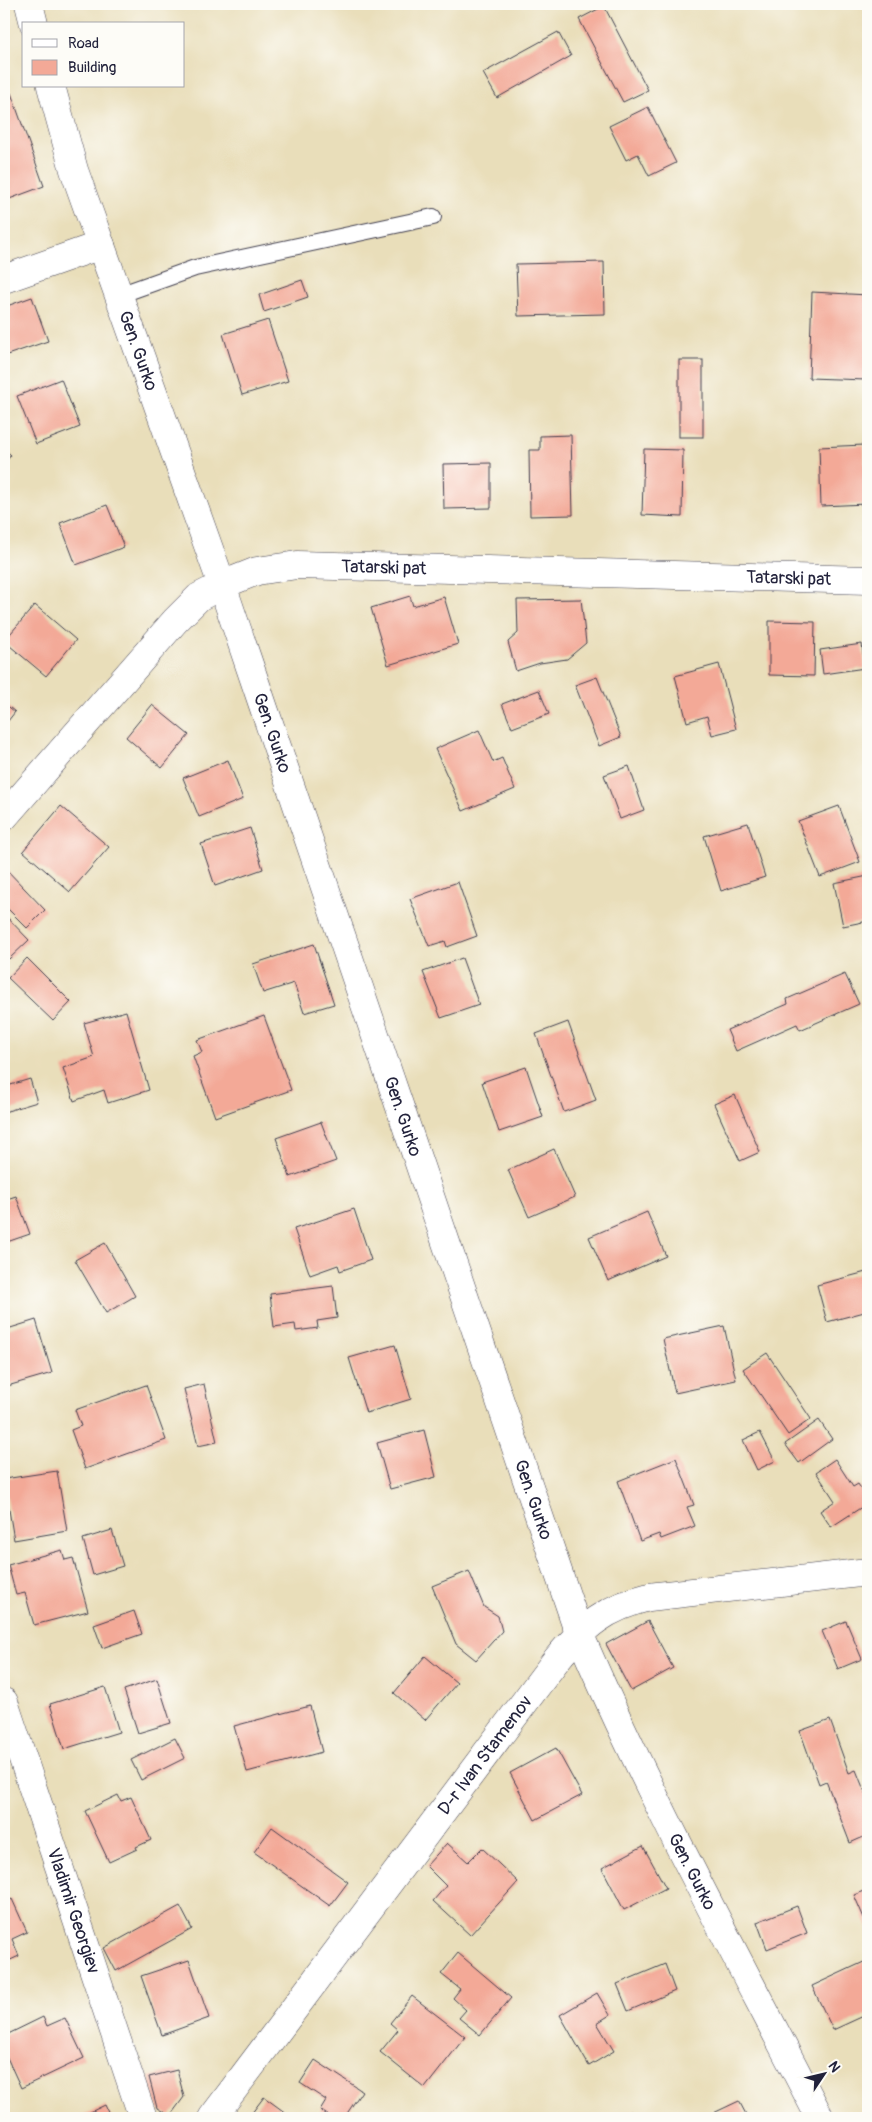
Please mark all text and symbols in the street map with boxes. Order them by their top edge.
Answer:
legend [22,22,185,88]
text: Road [68,34,99,53]
text: Building [68,58,116,77]
street label: Gen. Gurko [114,308,163,394]
street label: Tatarski pat [341,555,427,580]
street label: Tatarski pat [746,565,832,591]
street label: Gen. Gurko [248,690,297,776]
street label: Gen. Gurko [379,1073,427,1160]
street label: Gen. Gurko [509,1457,558,1543]
street label: D-r Ivan Stamenov [432,1691,537,1819]
street label: Gen. Gurko [663,1829,722,1914]
street label: Vladimir Georgiev [42,1845,105,1976]
north arrow [800,2050,850,2100]
text: N [825,2058,844,2076]

